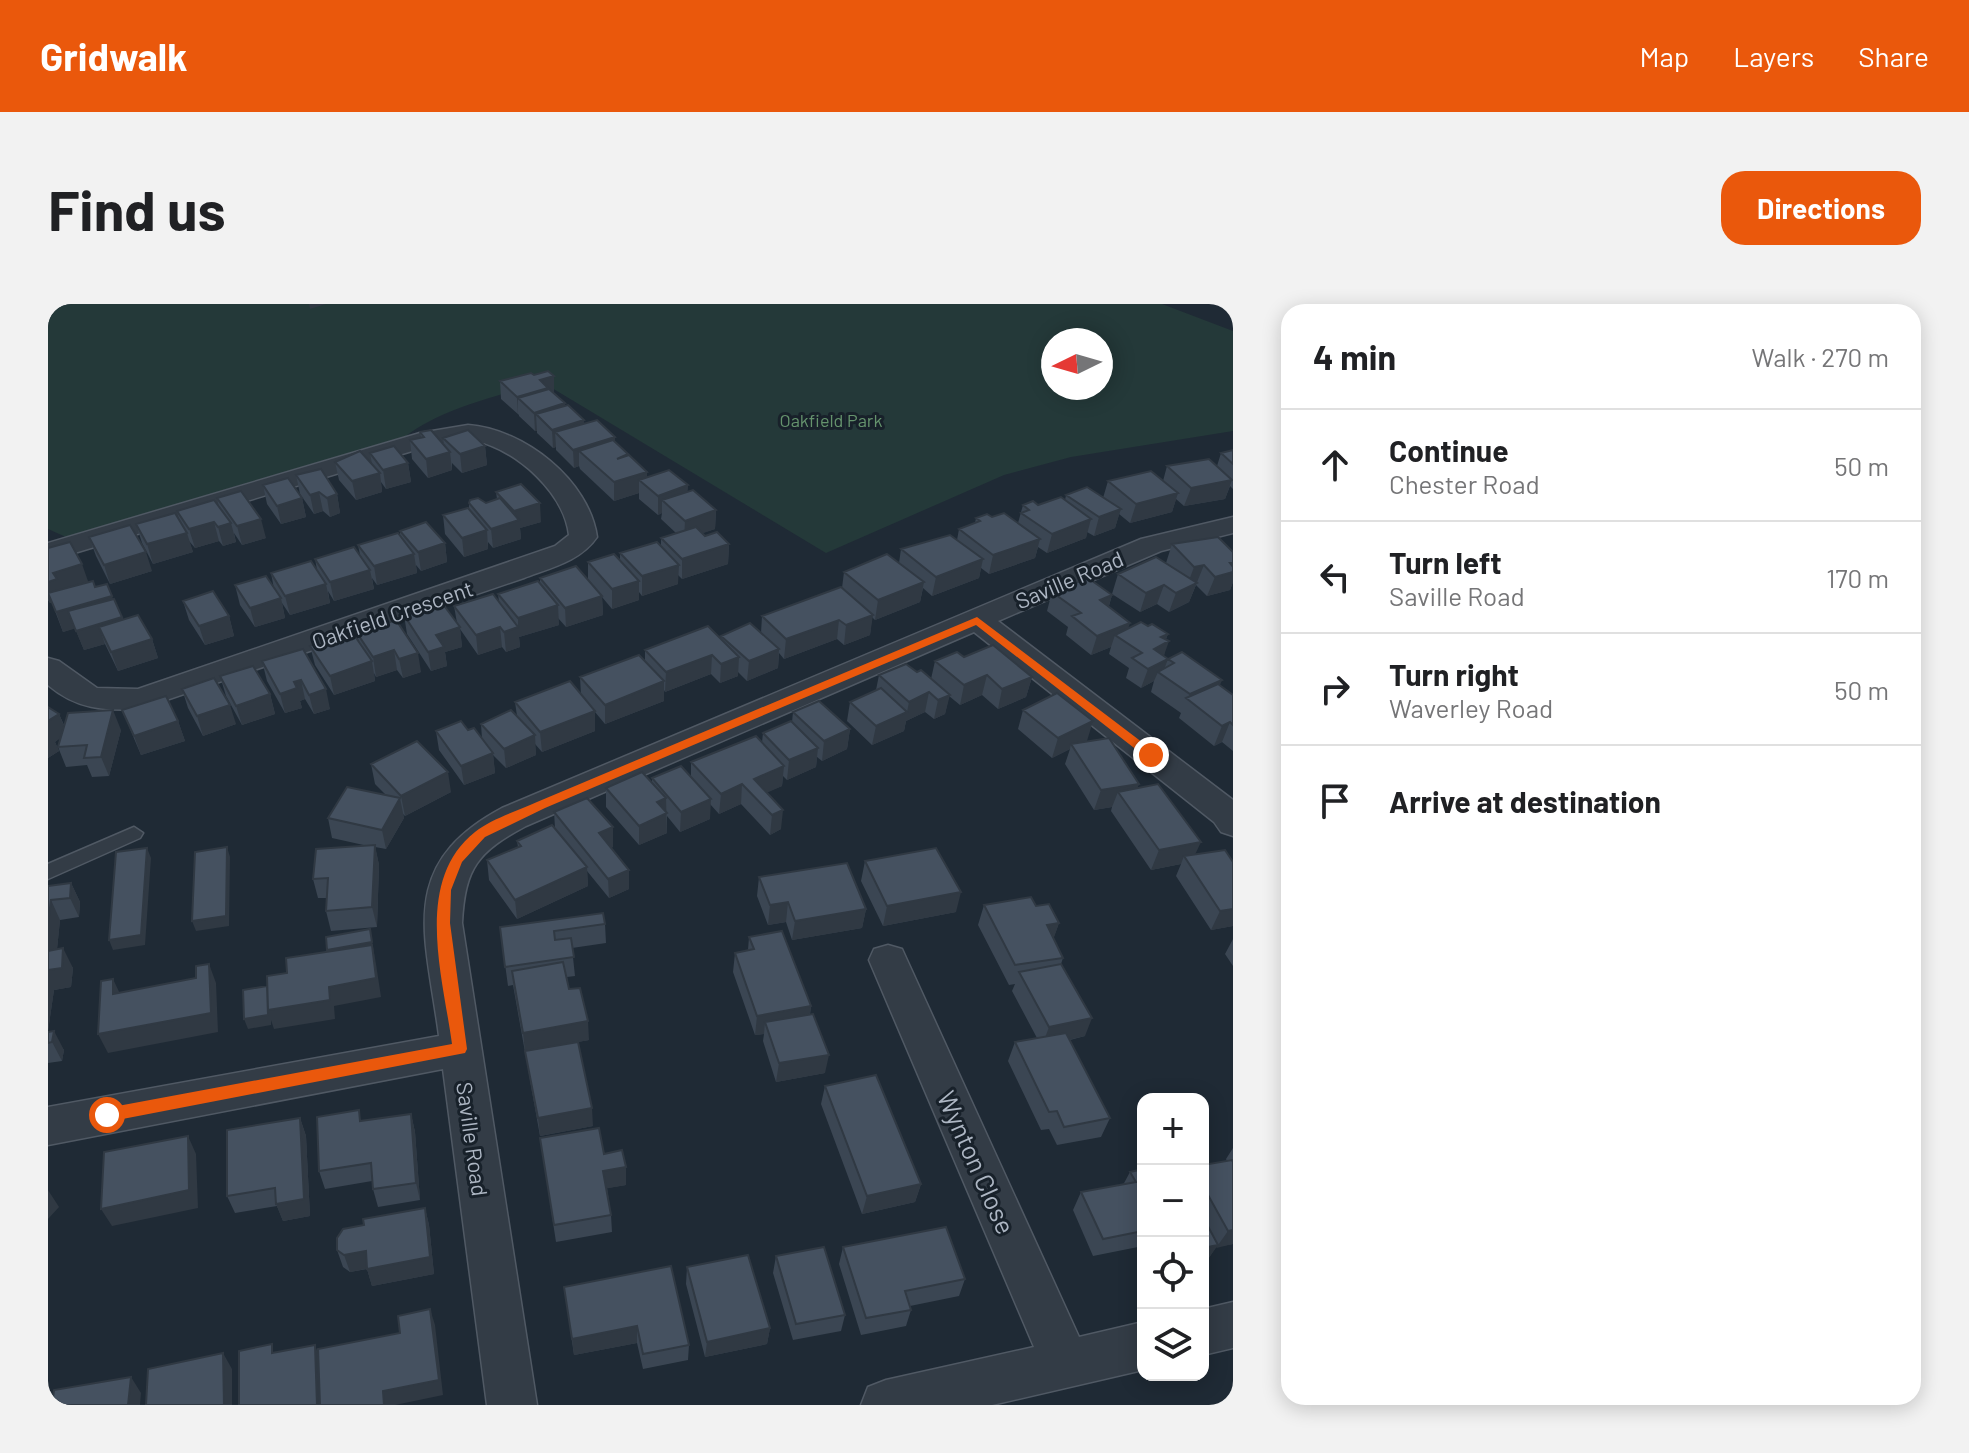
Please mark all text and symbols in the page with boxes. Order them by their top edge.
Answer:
text: Gridwalk [40,33,187,79]
text: Map [1639,39,1689,73]
text: Layers [1733,39,1814,73]
text: Share [1858,39,1929,73]
button: Directions [1721,171,1921,245]
text: Find us [48,175,226,242]
north arrow [1041,328,1113,400]
text: 4 min [1313,336,1396,377]
text: Walk · 270 m [1752,341,1889,372]
park label: Oakfield Park [780,409,882,431]
text: Continue [1389,432,1509,468]
icon: ahead [1313,443,1357,487]
text: 50 m [1834,450,1889,481]
text: Chester Road [1389,468,1540,499]
text: Turn left [1389,544,1502,580]
street label: Saville Road [1011,545,1127,613]
icon: left [1313,555,1357,599]
text: 170 m [1826,562,1889,593]
street label: Oakfield Crescent [308,574,476,654]
text: Saville Road [1389,580,1525,611]
text: Turn right [1389,656,1519,692]
icon: right [1313,667,1357,711]
text: 50 m [1834,674,1889,705]
text: Waverley Road [1389,692,1553,723]
route end [1133,737,1169,773]
icon: arrive [1313,779,1357,823]
text: Arrive at destination [1389,783,1661,819]
street label: Saville Road [452,1080,494,1198]
street label: Wynton Close [932,1086,1022,1238]
map controls [1137,1093,1209,1381]
button: + [1137,1093,1209,1165]
route start [89,1097,125,1133]
button: − [1137,1165,1209,1237]
button: locate [1137,1237,1209,1309]
button: layers [1137,1309,1209,1381]

